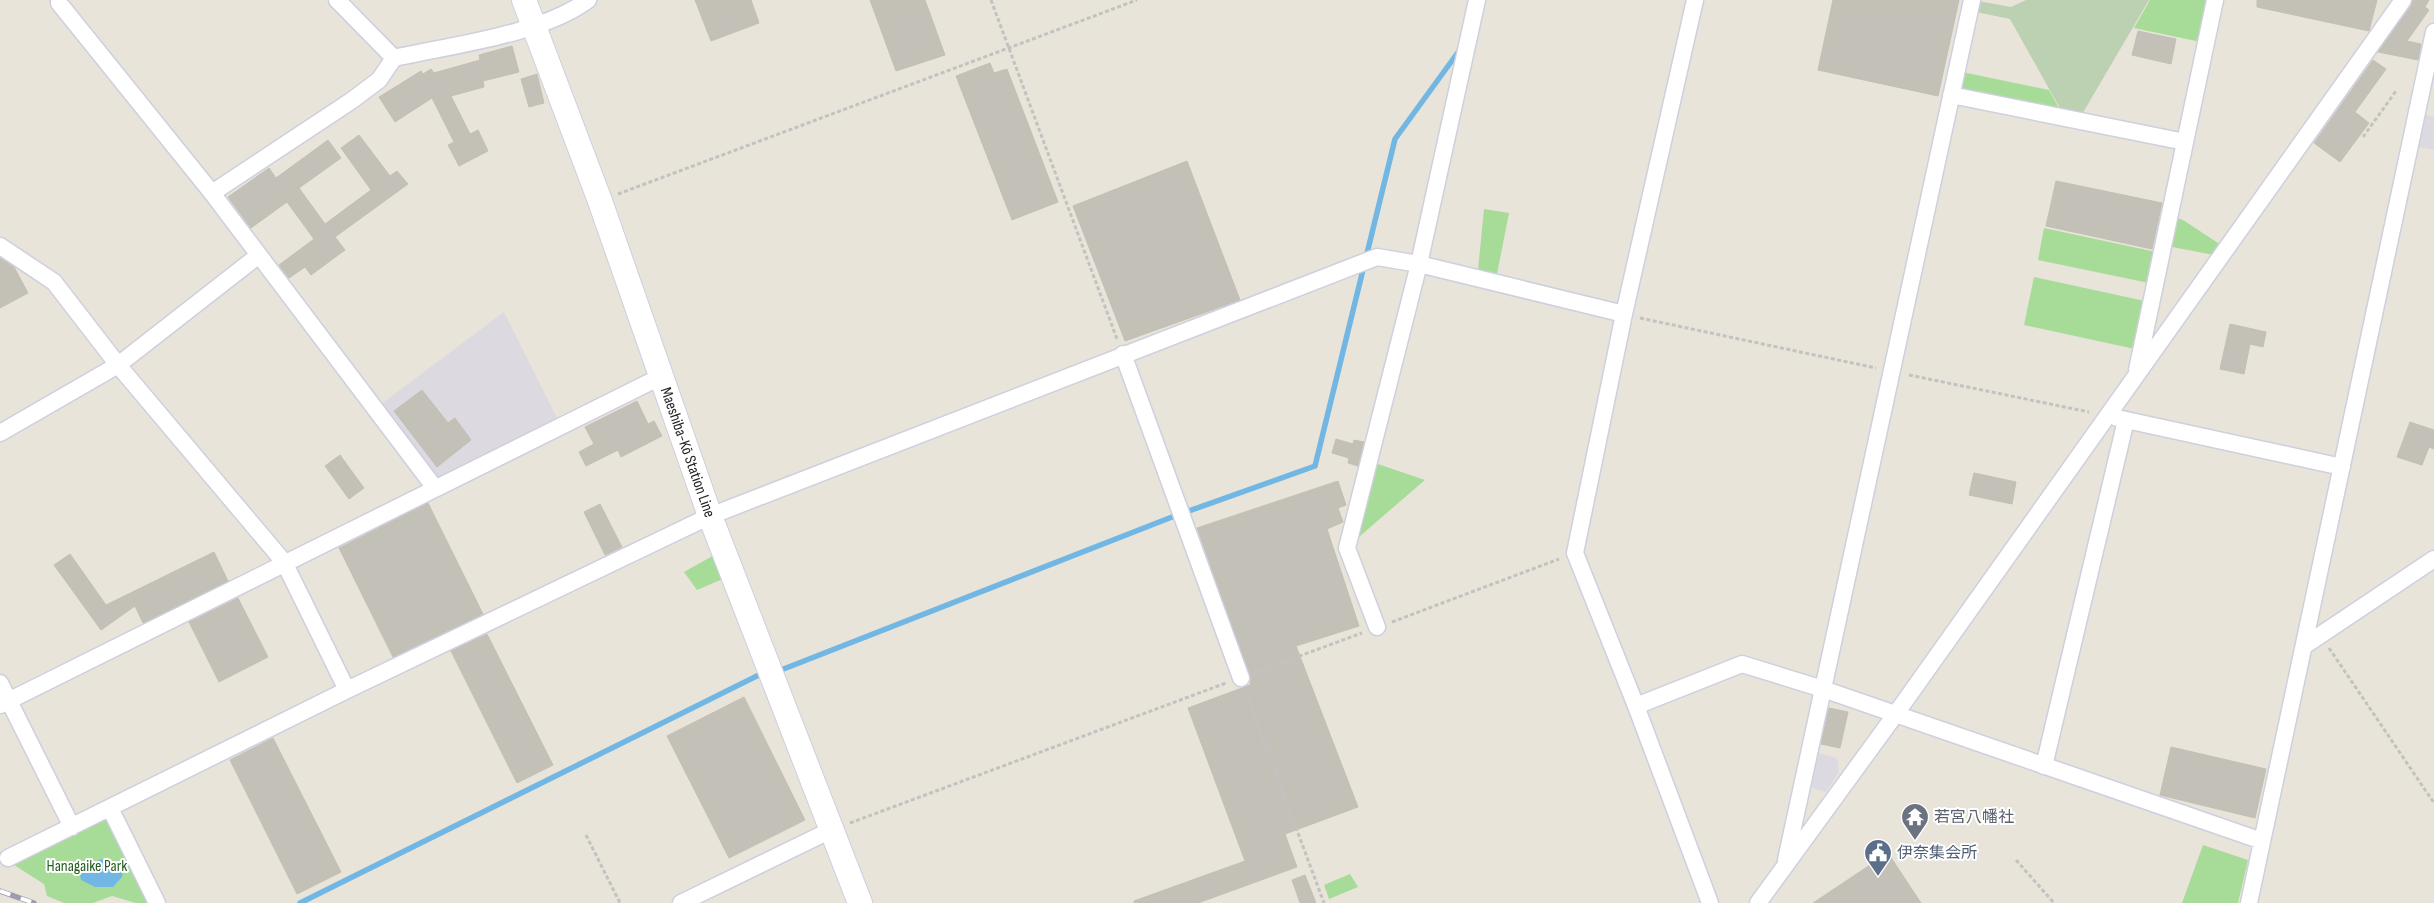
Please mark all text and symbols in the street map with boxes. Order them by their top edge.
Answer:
street label: Maeshiba-Kō Station Line [656,385,719,520]
temple icon: 若宮八幡社 [1900,802,1930,841]
place label: 若宮八幡社 [1934,808,2014,827]
public building icon: 伊奈集会所 [1863,838,1893,877]
place label: 伊奈集会所 [1897,844,1977,863]
park label: Hanagaike Park [47,857,127,876]

